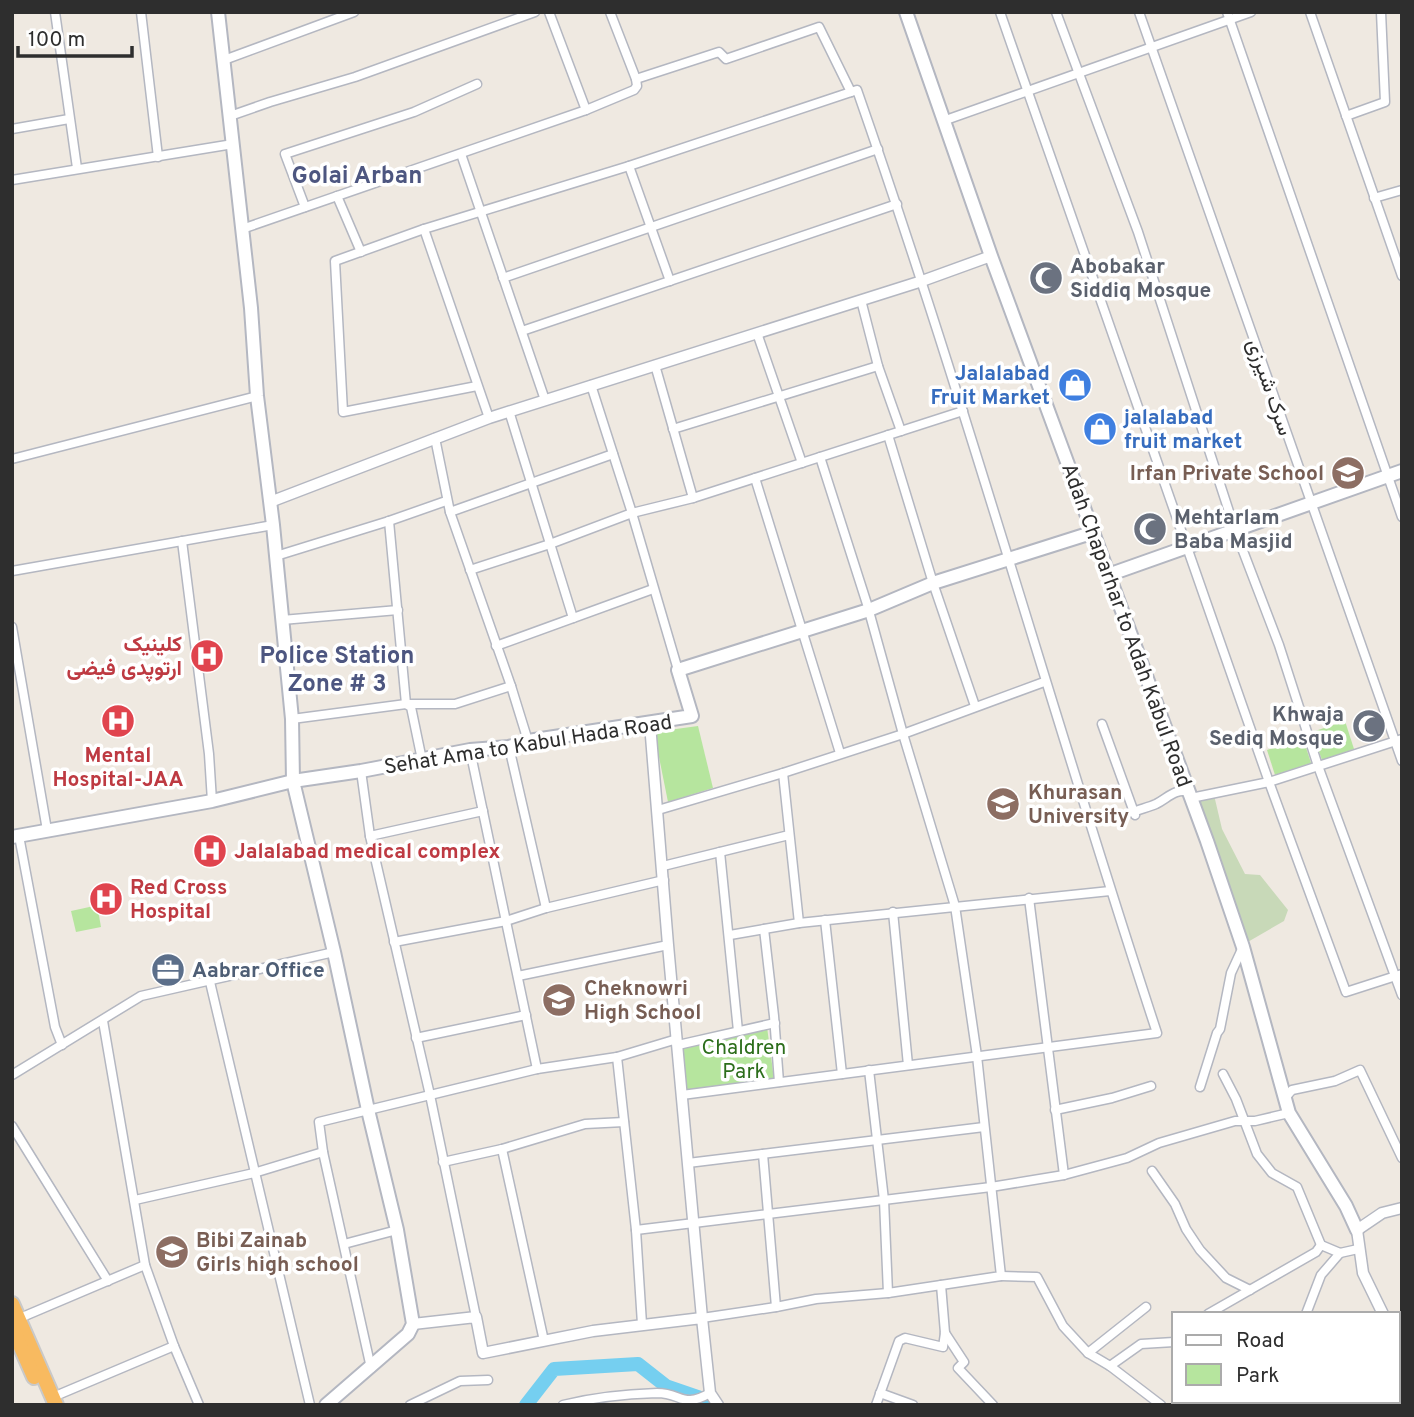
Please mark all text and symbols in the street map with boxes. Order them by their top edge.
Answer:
scale bar [18,14,131,58]
text: 100 m [28,27,85,54]
district label: Golai Arban [292,162,422,192]
place label: Abobakar Siddiq Mosque [1070,254,1211,305]
mosque icon: Abobakar Siddiq Mosque [1027,259,1065,297]
street label: سرک شیرزی [1239,335,1298,440]
place label: Jalalabad Fruit Market [930,361,1050,412]
shop icon: Jalalabad Fruit Market [1056,366,1094,404]
place label: jalalabad fruit market [1122,405,1242,456]
shop icon: jalalabad fruit market [1081,410,1119,448]
school or university icon: Irfan Private School [1329,454,1367,492]
street label: Adah Chaparhar to Adah Kabul Road [1054,460,1197,791]
place label: Irfan Private School [1130,461,1324,488]
place label: Mehtarlam Baba Masjid [1174,505,1293,556]
mosque icon: Mehtarlam Baba Masjid [1131,510,1169,548]
place label: کلینیک ارتوپدی فیضی [66,632,182,683]
hospital icon: کلینیک ارتوپدی فیضی [188,637,226,675]
district label: Police Station Zone # 3 [260,642,414,700]
hospital icon: Mental Hospital-JAA [99,702,137,740]
place label: Khwaja Sediq Mosque [1209,702,1344,753]
mosque icon: Khwaja Sediq Mosque [1350,707,1388,745]
street label: Sehat Ama to Kabul Hada Road [382,709,674,782]
place label: Mental Hospital-JAA [52,743,184,794]
place label: Khurasan University [1028,780,1129,831]
school or university icon: Khurasan University [984,785,1022,823]
hospital icon: Jalalabad medical complex [191,832,229,870]
place label: Jalalabad medical complex [234,839,500,866]
place label: Red Cross Hospital [130,875,227,926]
hospital icon: Red Cross Hospital [87,880,125,918]
office icon: Aabrar Office [149,951,187,989]
place label: Aabrar Office [192,958,325,985]
place label: Cheknowri High School [584,976,701,1027]
school or university icon: Cheknowri High School [540,981,578,1019]
park label: Chaldren Park [702,1035,786,1086]
place label: Bibi Zainab Girls high school [196,1228,359,1279]
school or university icon: Bibi Zainab Girls high school [153,1233,191,1271]
legend [1172,1312,1400,1403]
text: Road [1236,1328,1285,1355]
text: Park [1236,1363,1279,1390]

